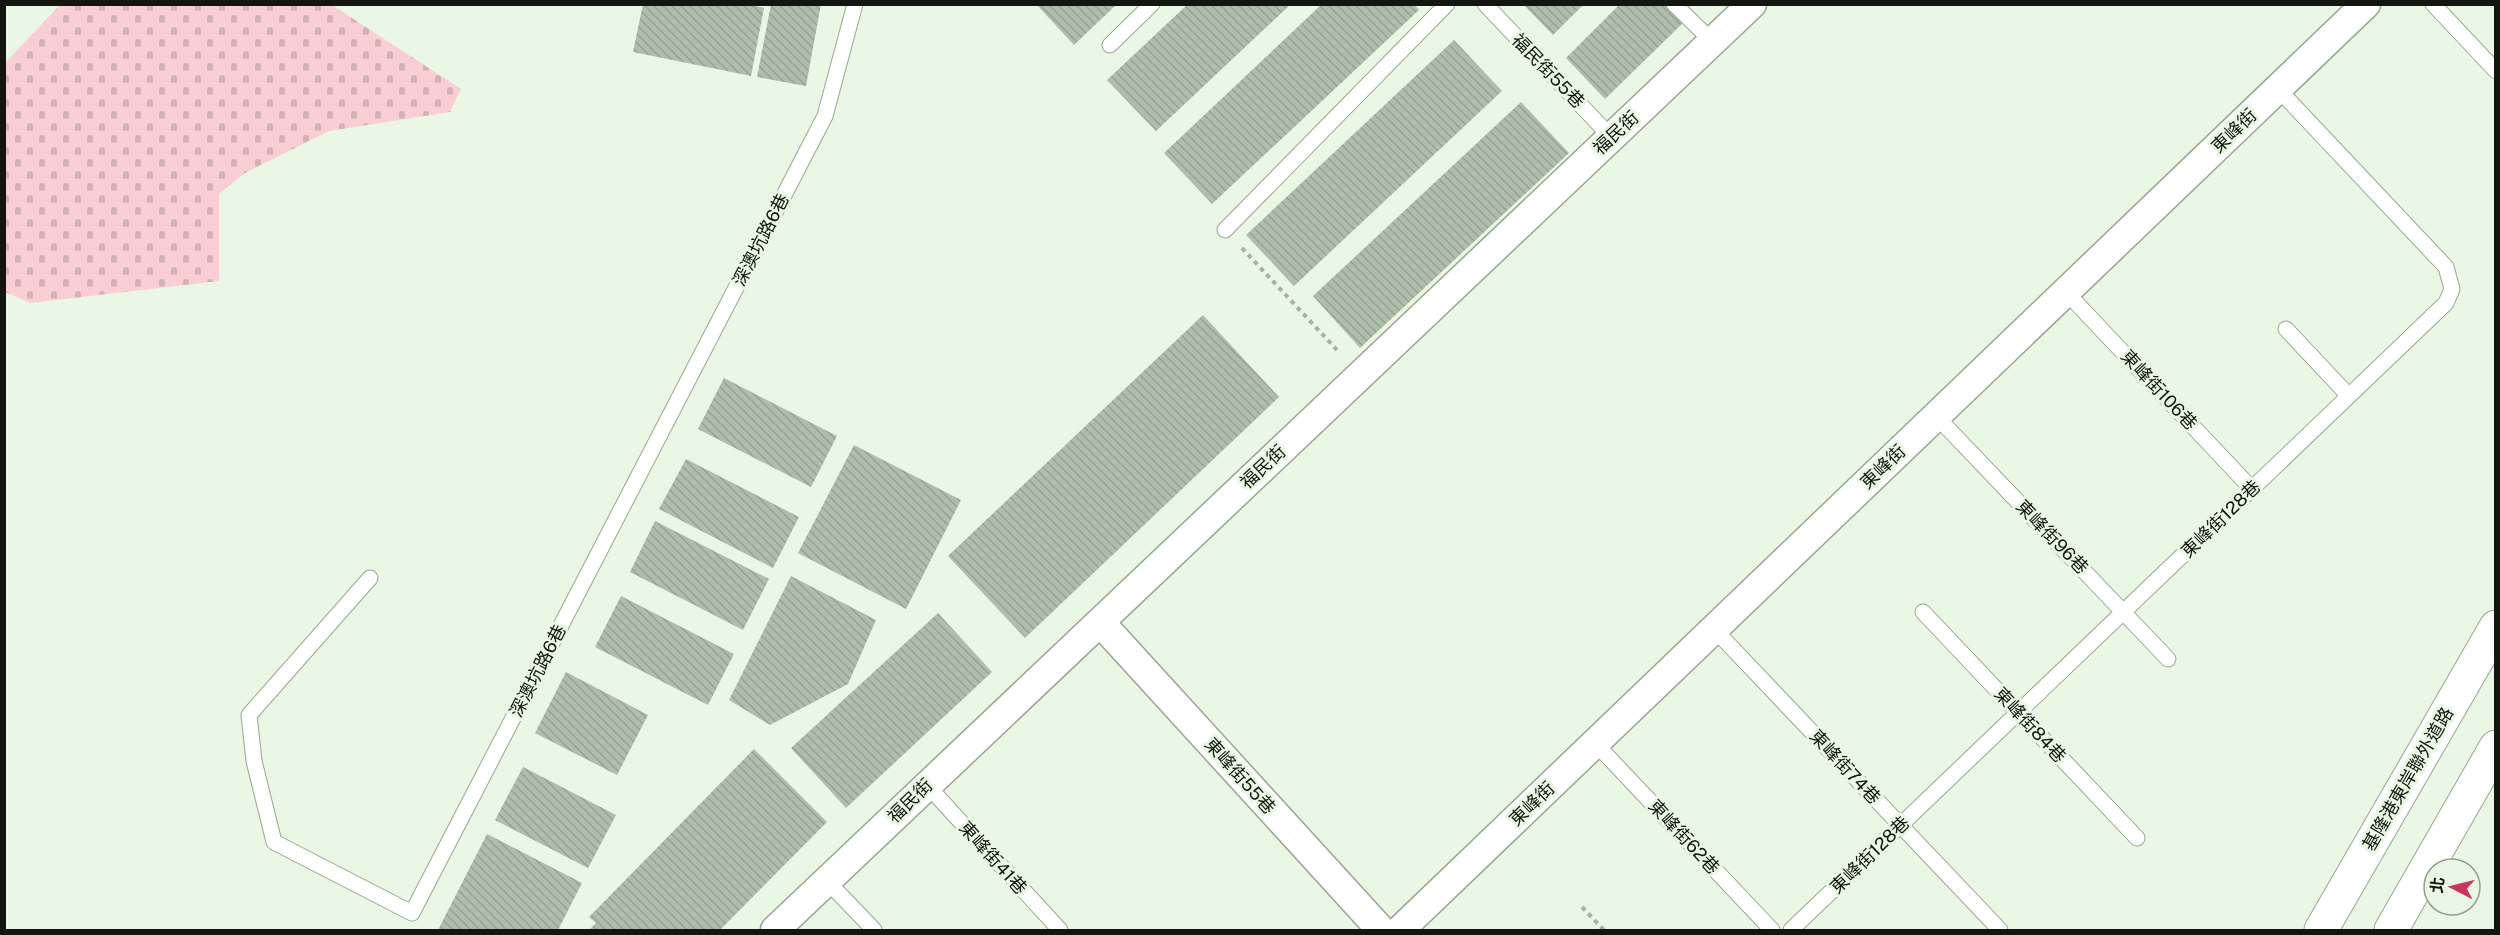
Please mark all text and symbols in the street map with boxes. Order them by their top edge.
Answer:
street label: 福民街55巷 [1508,29,1589,112]
street label: 東峰街 [2207,104,2260,157]
street label: 福民街 [1589,107,1643,159]
street label: 深澳坑路6巷 [728,190,793,290]
street label: 東峰街106巷 [2117,345,2202,434]
street label: 東峰街 [1856,440,1909,493]
street label: 福民街 [1236,441,1290,493]
street label: 東峰街128巷 [2177,476,2265,562]
street label: 東峰街96巷 [2012,495,2093,578]
street label: 深澳坑路6巷 [505,621,570,721]
street label: 東峰街84巷 [1990,683,2070,767]
street label: 基隆港東岸聯外道路 [2358,703,2457,854]
street label: 東峰街74巷 [1806,725,1885,808]
street label: 東峰街55巷 [1201,733,1280,818]
street label: 福民街 [883,774,936,827]
street label: 東峰街 [1505,777,1558,830]
street label: 東峰街62巷 [1645,795,1724,878]
street label: 東峰街128巷 [1826,812,1914,898]
street label: 東峰街41巷 [955,817,1031,898]
north arrow [2422,857,2482,917]
text: 北 [2427,876,2448,894]

